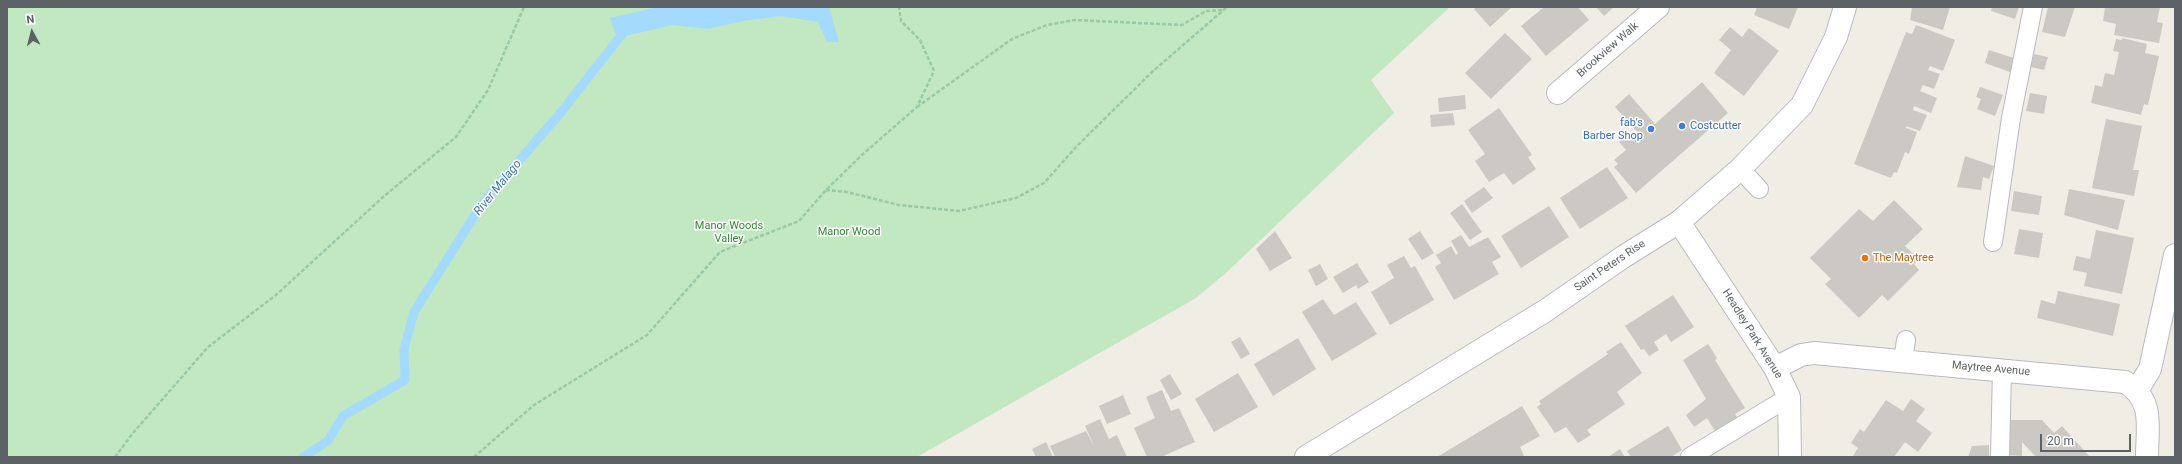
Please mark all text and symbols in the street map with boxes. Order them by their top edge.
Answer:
north arrow [12,12,52,52]
text: N [26,13,35,27]
street label: Brookview Walk [1575,20,1641,80]
place label: fab's Barber Shop [1583,116,1643,142]
place label: Costcutter [1690,119,1741,133]
marker: Costcutter [1677,121,1687,131]
marker: fab's Barber Shop [1646,124,1656,134]
water label: River Malago [471,157,525,219]
park label: Manor Woods Valley [695,219,763,245]
park label: Manor Wood [818,225,880,239]
street label: Saint Peters Rise [1572,237,1648,295]
place label: The Maytree [1873,251,1934,265]
marker: The Maytree [1860,253,1870,263]
street label: Headley Park Avenue [1719,287,1785,381]
street label: Maytree Avenue [1951,359,2031,379]
scale bar [2042,426,2133,452]
text: 20 m [2047,434,2074,448]

